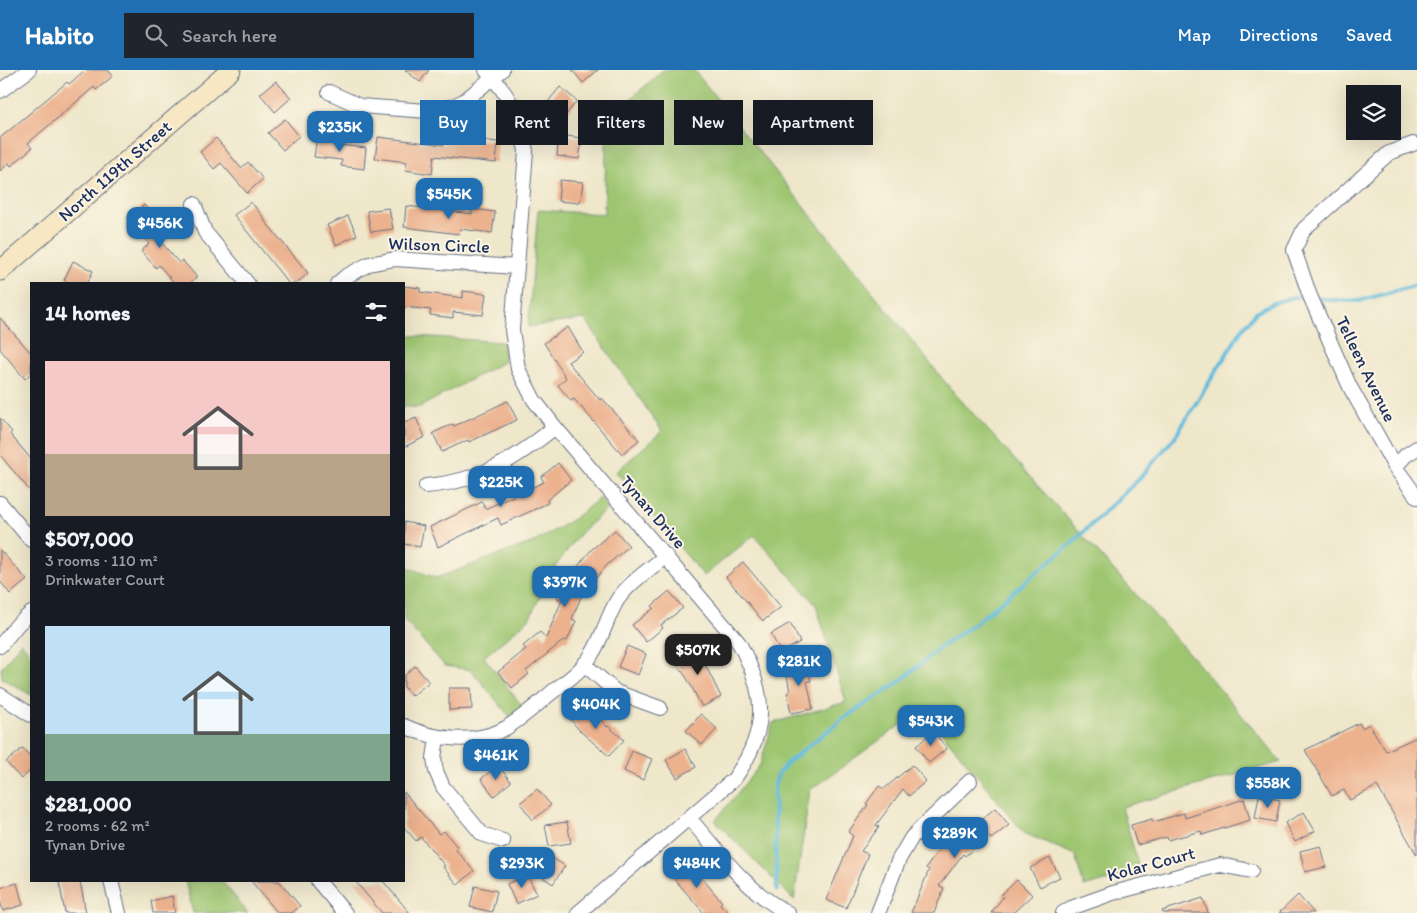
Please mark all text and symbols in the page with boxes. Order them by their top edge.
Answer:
search box [124,13,474,58]
text: Habito [25,21,94,50]
icon: search [142,21,170,49]
text: Search here [182,24,277,47]
text: Map [1178,24,1211,46]
text: Directions [1239,24,1318,46]
text: Saved [1346,24,1392,46]
map controls [1346,85,1401,140]
button: layers [1346,85,1401,140]
chip: Buy [420,100,486,145]
chip: Rent [496,100,568,145]
chip: Filters [578,100,664,145]
chip: New [674,100,743,145]
chip: Apartment [753,100,873,145]
pin: $235K [305,111,375,153]
street label: North 119th Street [54,116,176,226]
text: $235K [318,117,362,136]
pin: $545K [414,178,484,220]
text: $545K [427,184,471,203]
pin: $456K [125,206,195,249]
text: $456K [138,213,182,232]
street label: Wilson Circle [388,232,490,258]
icon: filters [362,298,390,326]
text: 14 homes [45,300,130,325]
street label: Telleen Avenue [1331,313,1401,425]
icon: home [173,393,263,483]
pin: $225K [466,466,536,508]
street label: Tynan Drive [615,471,691,553]
text: $225K [479,472,523,491]
text: $507,000 [45,526,134,551]
text: 3 rooms · 110 m² [45,551,158,570]
pin: $397K [530,566,600,608]
text: Drinkwater Court [45,570,165,589]
text: $397K [543,572,587,591]
pin: $507K [663,634,733,676]
text: $507K [676,640,720,659]
pin: $281K [764,644,834,687]
text: $281K [778,651,820,670]
icon: home [173,658,263,748]
pin: $404K [561,688,631,730]
text: $404K [572,694,620,713]
pin: $543K [896,704,966,747]
text: $543K [908,711,954,730]
pin: $461K [461,738,531,781]
text: $461K [474,745,518,764]
pin: $558K [1233,766,1303,809]
text: $558K [1246,773,1290,792]
text: $281,000 [45,791,132,816]
text: 2 rooms · 62 m² [45,816,150,835]
pin: $289K [920,816,990,859]
text: $289K [933,823,977,842]
text: Tynan Drive [45,835,125,854]
street label: Kolar Court [1105,842,1198,886]
pin: $293K [487,846,557,889]
pin: $484K [662,846,732,889]
text: $293K [500,853,544,872]
text: $484K [674,853,720,872]

